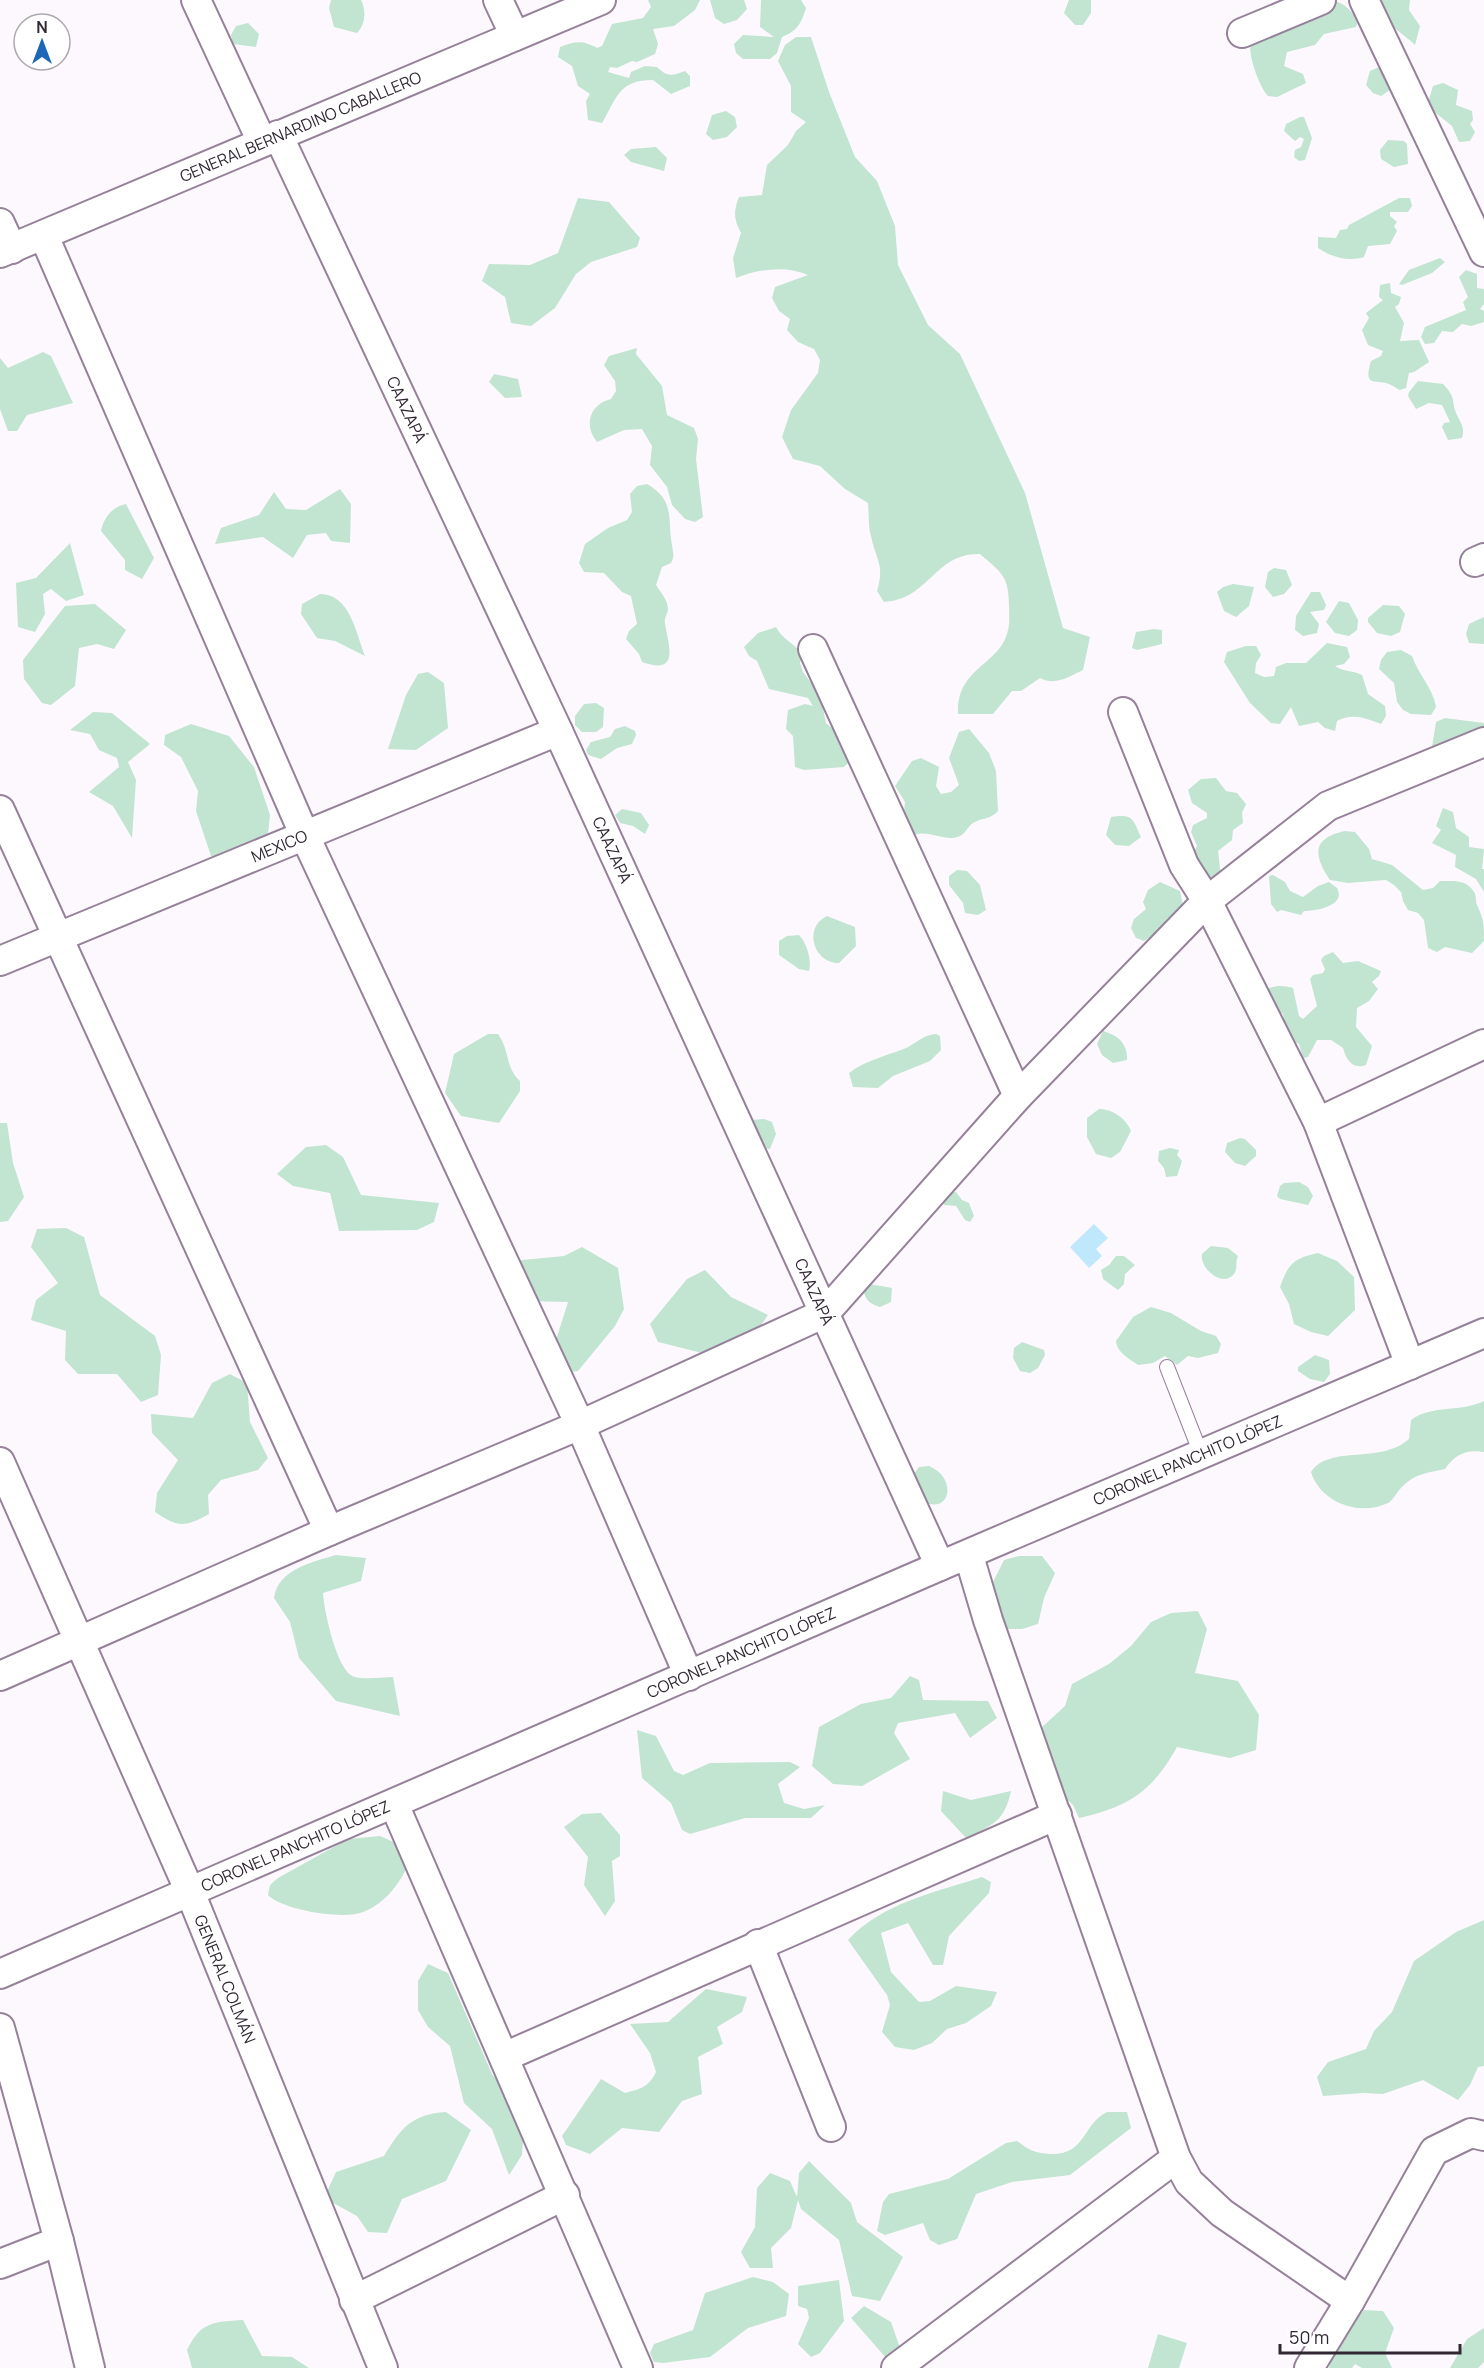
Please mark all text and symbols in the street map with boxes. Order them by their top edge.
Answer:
north arrow [12,12,72,72]
text: N [36,16,48,38]
street label: GENERAL BERNARDINO CABALLERO [176,66,425,187]
street label: CAAZAPÁ [382,372,432,446]
street label: CAAZAPÁ [588,813,637,887]
street label: MEXICO [248,824,311,867]
street label: CAAZAPÁ [790,1255,839,1328]
street label: CORONEL PANCHITO LÓPEZ [1089,1410,1286,1510]
street label: CORONEL PANCHITO LÓPEZ [643,1602,839,1703]
street label: CORONEL PANCHITO LÓPEZ [197,1795,393,1896]
street label: GENERAL COLMÁN [189,1911,261,2047]
scale bar [1280,2317,1460,2355]
text: 50 m [1289,2325,1329,2349]

